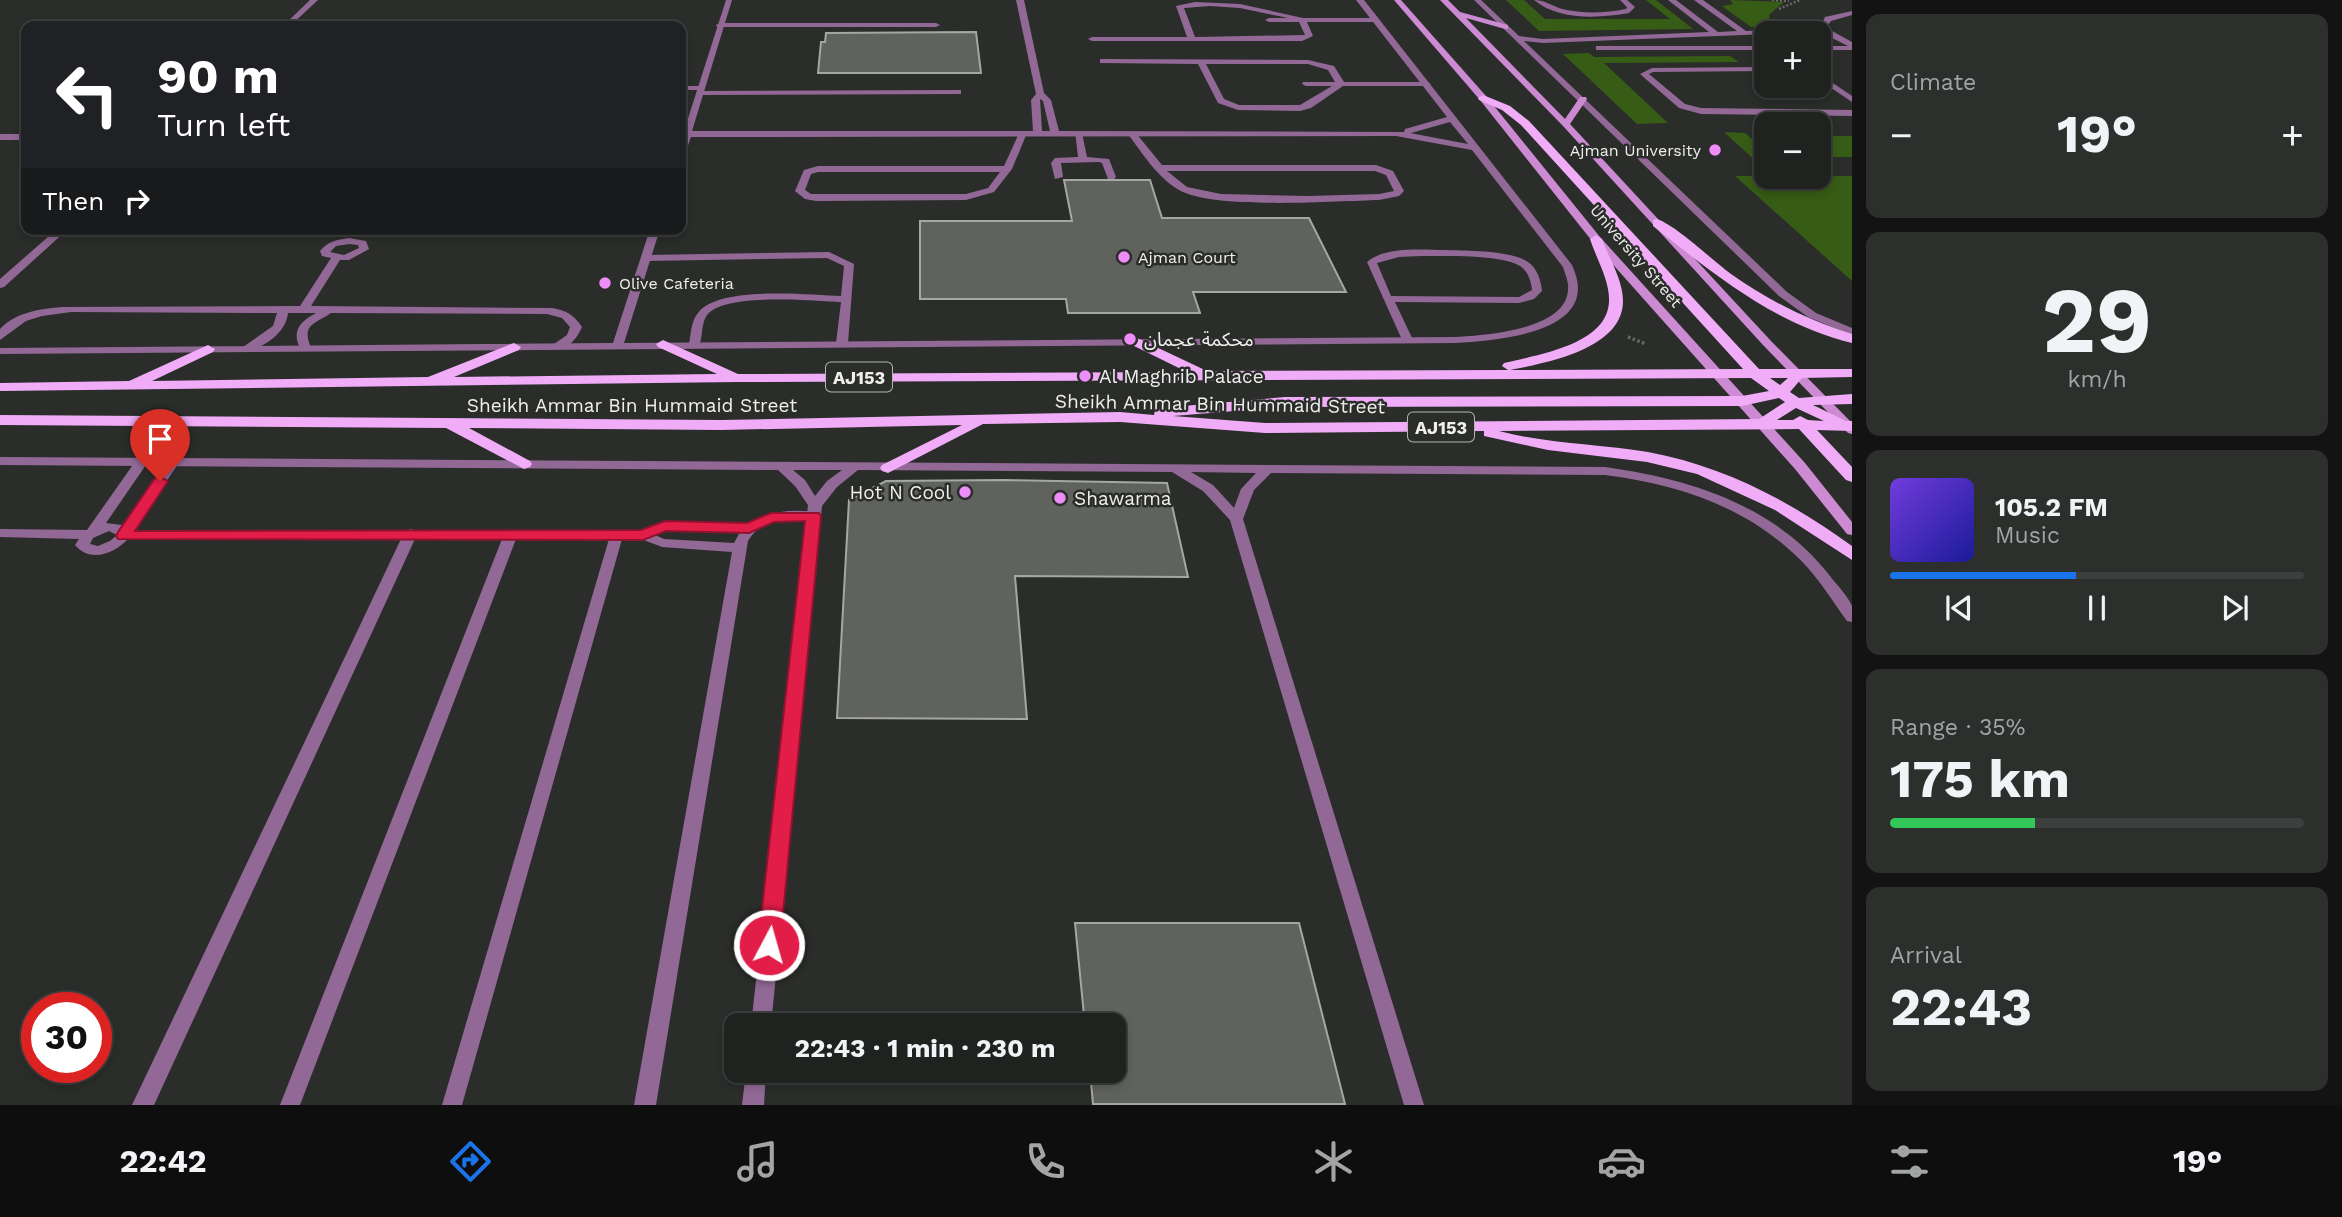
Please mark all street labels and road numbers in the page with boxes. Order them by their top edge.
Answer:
street label: University Street [1586,201,1686,312]
road number: AJ153 [826,362,892,391]
street label: Sheikh Ammar Bin Hummaid Street [1055,390,1385,418]
street label: Sheikh Ammar Bin Hummaid Street [467,394,797,417]
road number: AJ153 [1408,412,1474,442]

